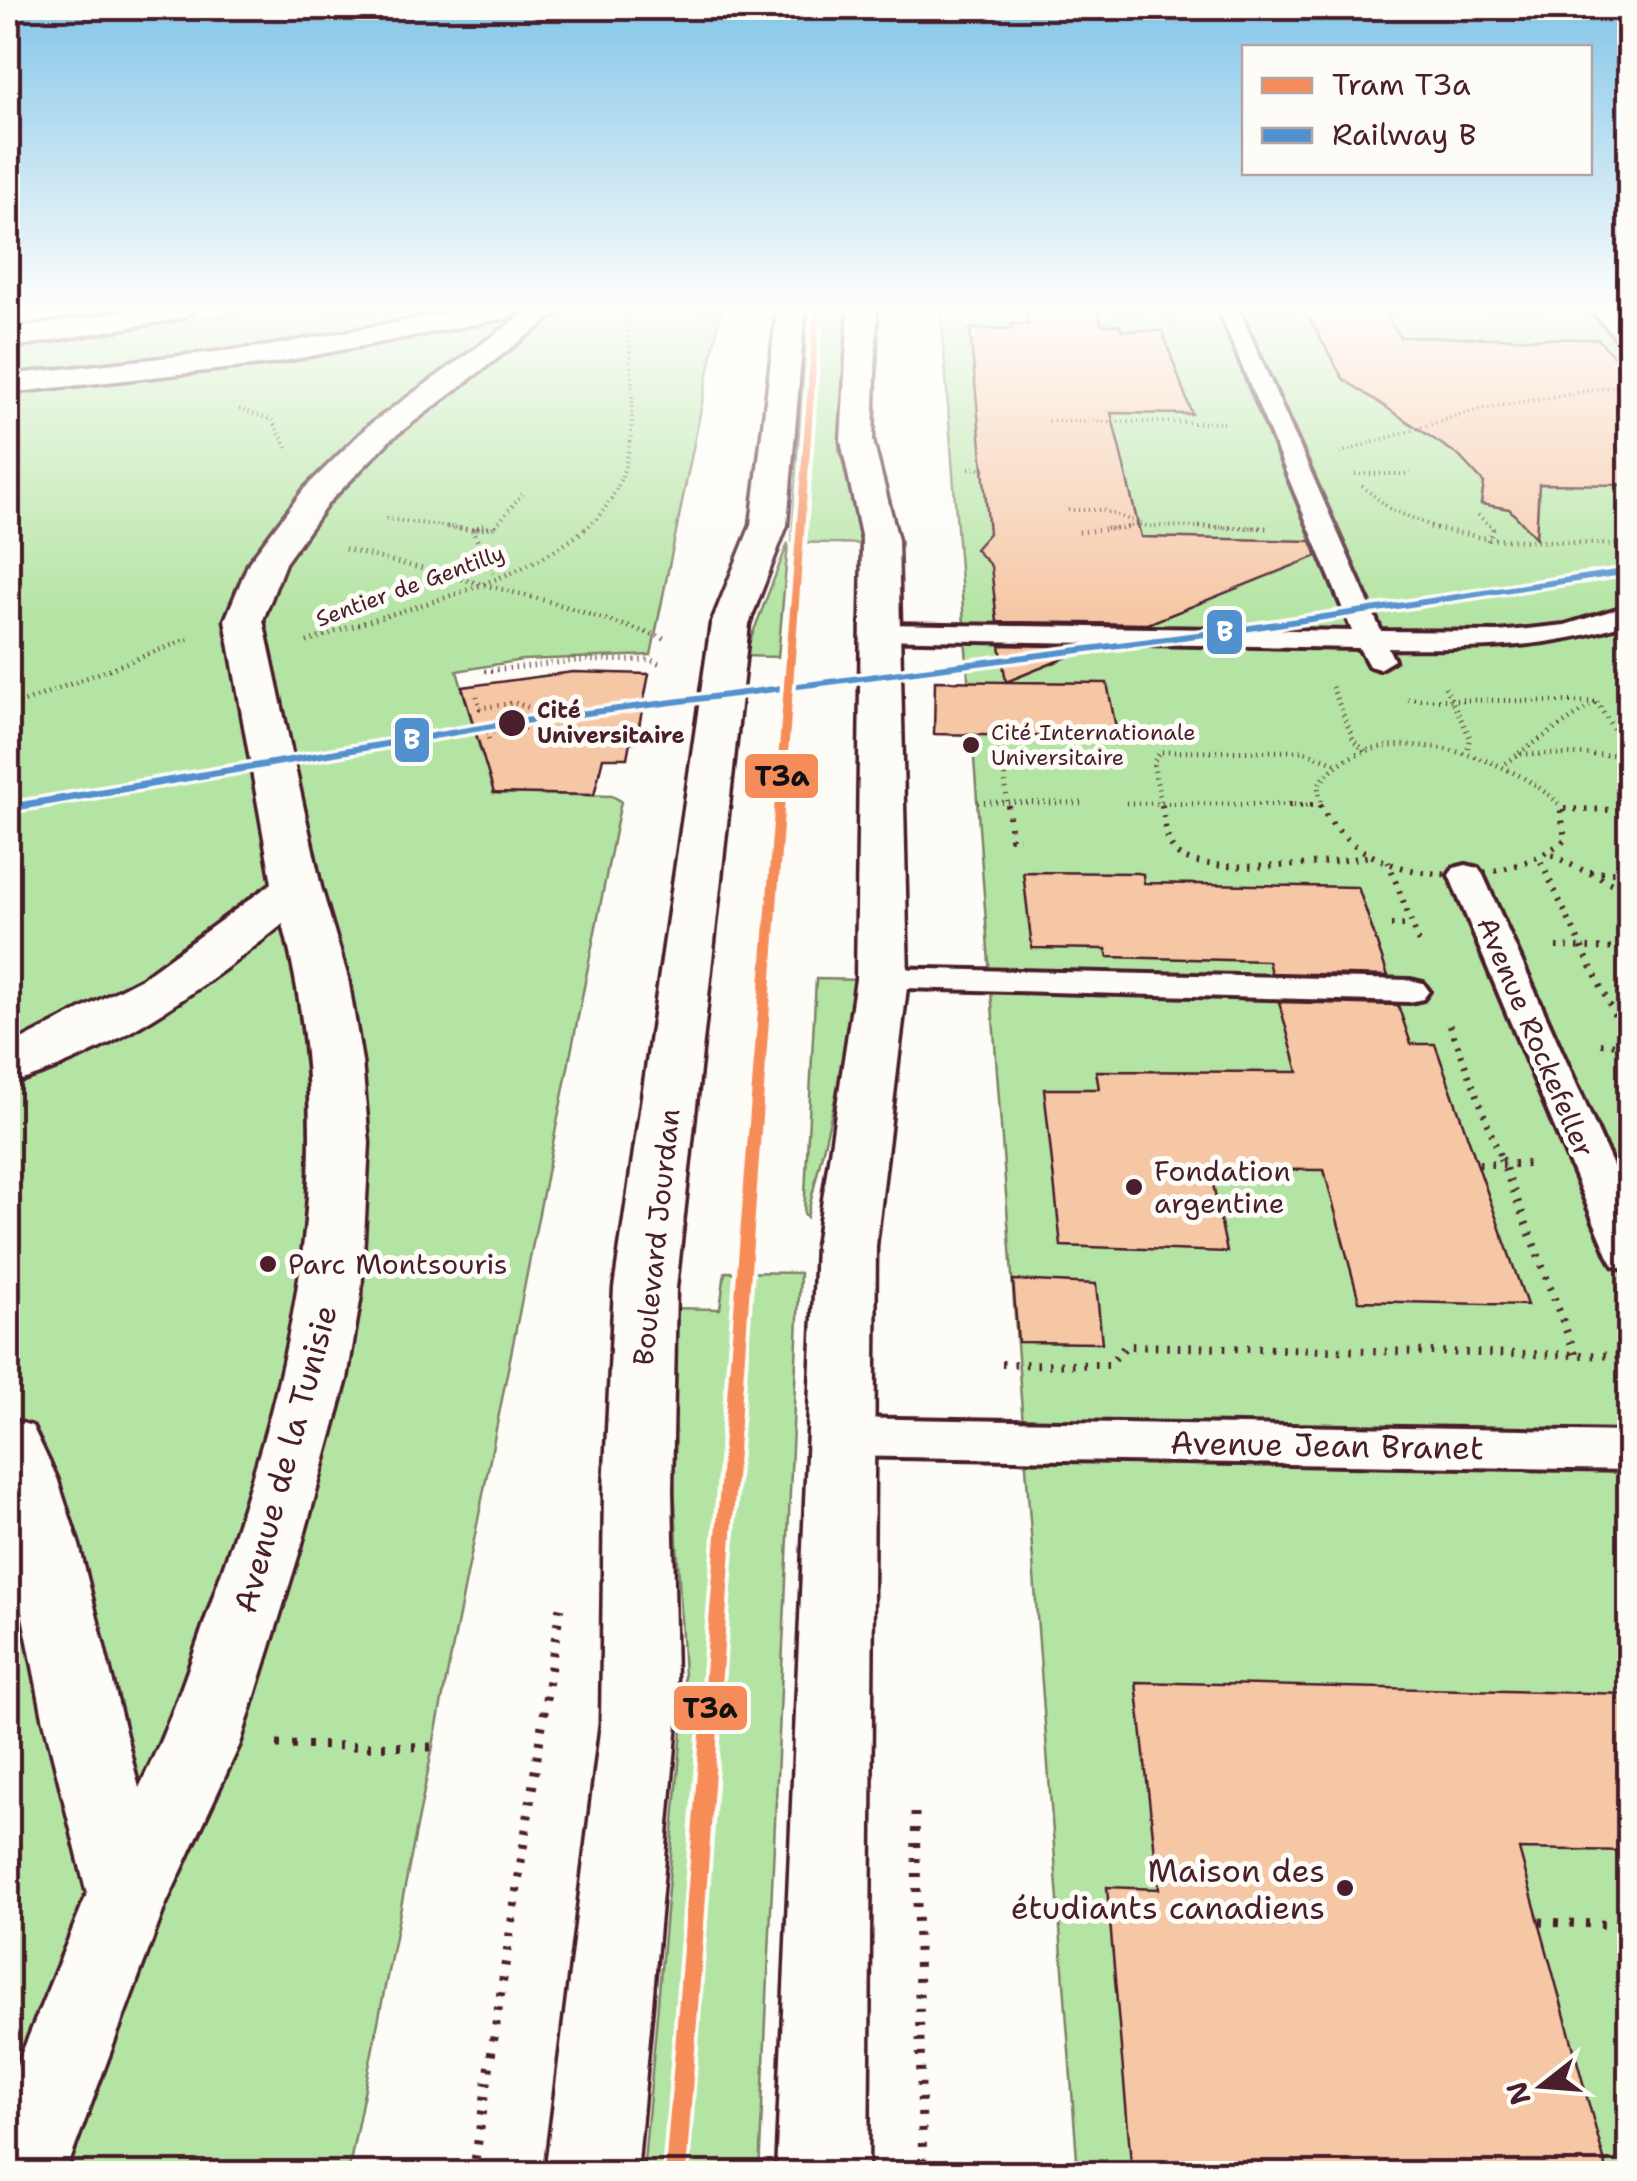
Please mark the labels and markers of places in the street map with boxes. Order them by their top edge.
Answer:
place label: Cité Universitaire [537,696,685,750]
marker: Cité Universitaire [496,707,528,739]
place label: Cité Internationale Universitaire [991,718,1196,772]
marker: Cité Internationale Universitaire [960,734,982,756]
place label: Fondation argentine [1154,1152,1291,1222]
marker: Fondation argentine [1123,1176,1145,1198]
place label: Parc Montsouris [288,1245,508,1283]
marker: Parc Montsouris [257,1253,279,1275]
place label: Maison des étudiants canadiens [1011,1849,1325,1929]
marker: Maison des étudiants canadiens [1334,1877,1356,1899]

